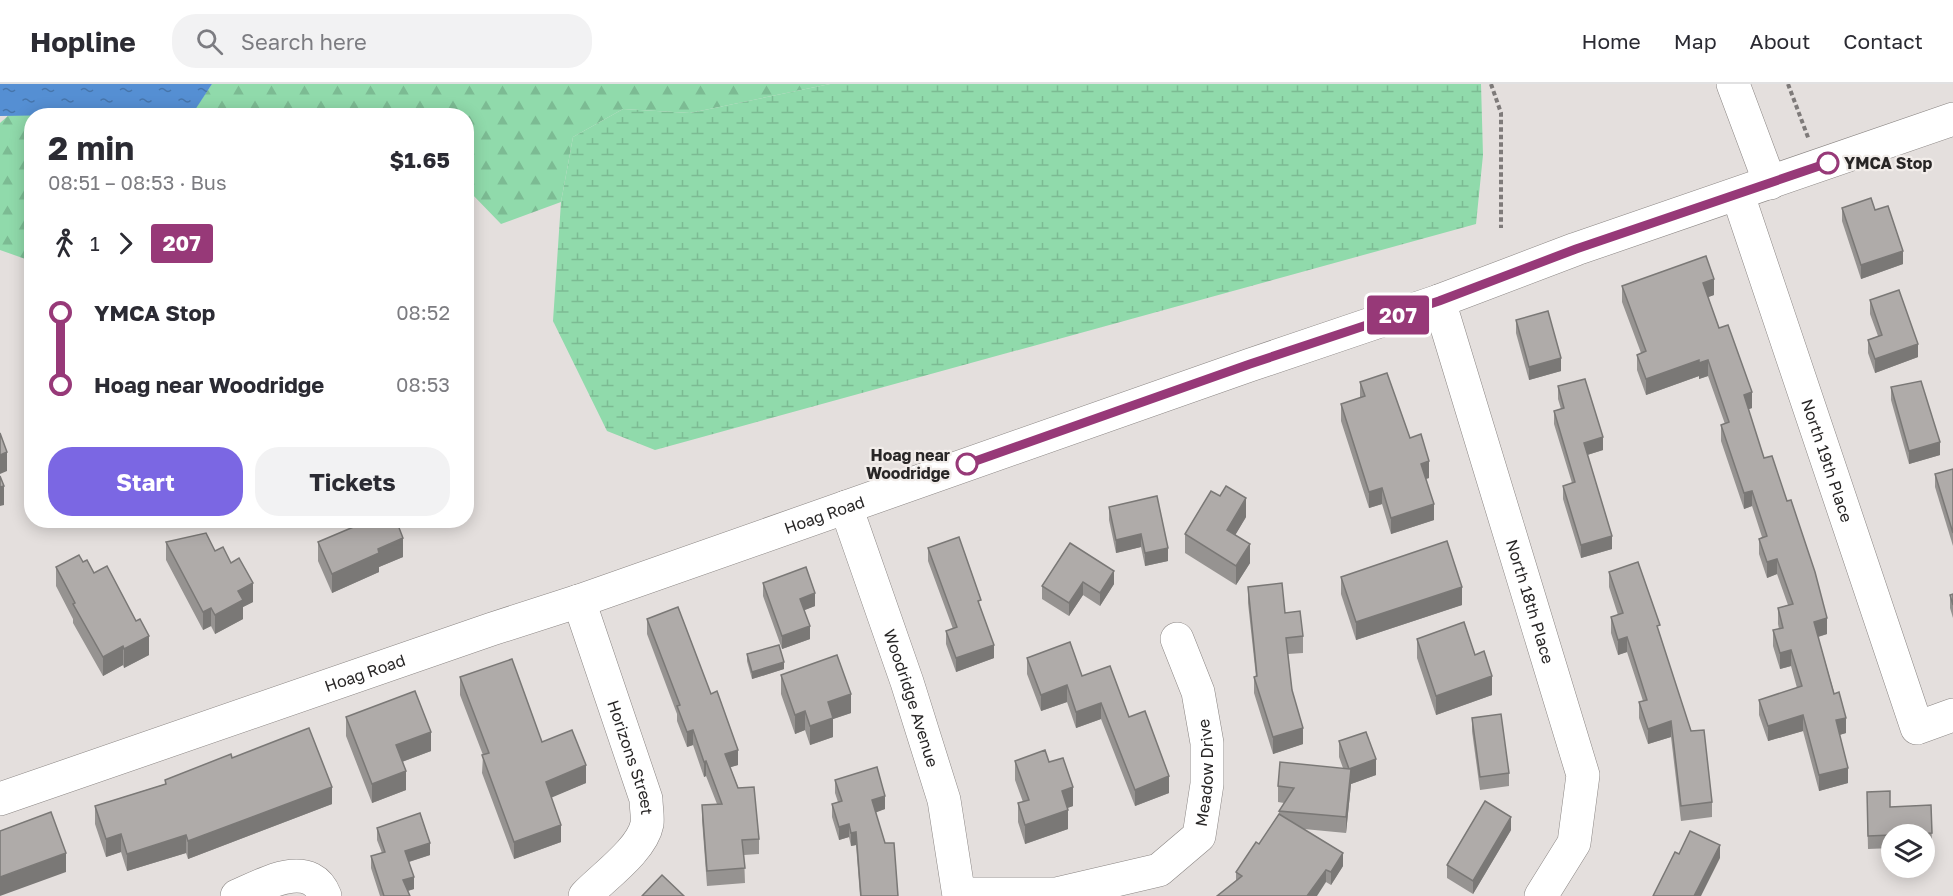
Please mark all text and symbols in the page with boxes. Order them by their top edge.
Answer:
search box [172,14,592,68]
text: Hopline [30,25,136,58]
icon: search [193,25,226,58]
text: Search here [241,28,367,55]
text: Home [1581,28,1641,54]
text: Map [1674,28,1717,54]
text: About [1750,28,1810,54]
text: Contact [1843,28,1923,54]
text: 2 min [48,128,134,167]
text: $1.65 [389,146,450,173]
marker: YMCA Stop [1817,152,1839,174]
place label: YMCA Stop [1844,153,1932,173]
text: 08:51 – 08:53 · Bus [48,170,227,194]
icon: walk [48,227,81,260]
icon: forward [109,227,142,260]
text: 207 [163,230,201,256]
text: 1 [90,231,100,255]
line badge: 207 [1364,296,1432,334]
text: YMCA Stop [94,299,215,326]
text: 08:52 [396,300,450,324]
text: 207 [1379,302,1417,328]
text: Hoag near Woodridge [94,371,324,398]
text: 08:53 [396,372,450,396]
street label: North 19th Place [1797,396,1857,525]
place label: Hoag near Woodridge [866,445,950,483]
button: Start [48,447,243,516]
button: Tickets [255,447,450,516]
marker: Hoag near Woodridge [956,453,978,475]
street label: Hoag Road [781,491,867,538]
street label: North 18th Place [1502,537,1559,666]
street label: Woodridge Avenue [879,627,943,770]
street label: Hoag Road [322,650,408,696]
street label: Horizons Street [603,697,657,816]
street label: Meadow Drive [1191,717,1217,828]
map controls [1881,824,1935,878]
button: layers [1881,824,1935,878]

